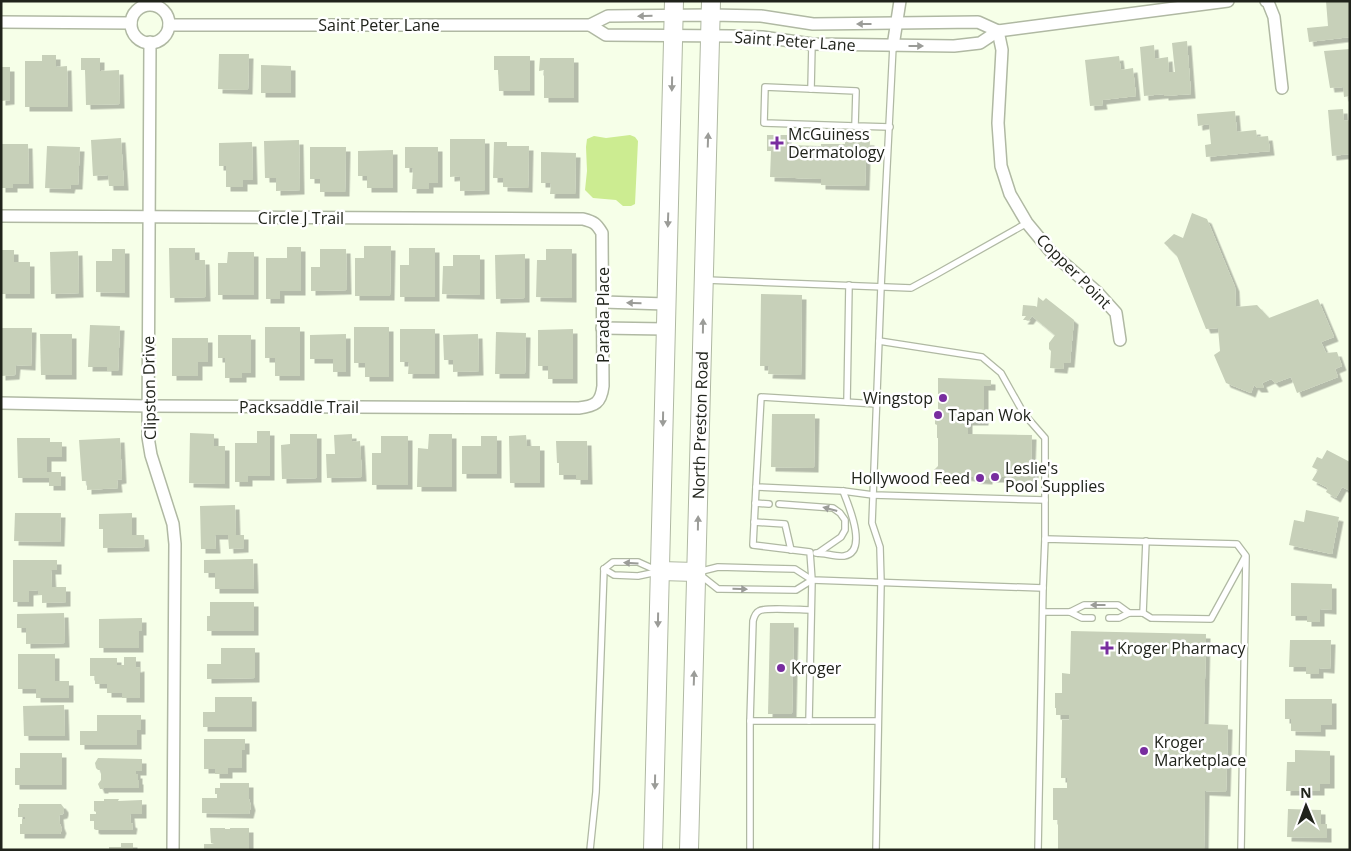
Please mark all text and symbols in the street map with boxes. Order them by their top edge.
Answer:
one-way arrow [636,12,652,20]
street label: Saint Peter Lane [318,14,440,36]
one-way arrow [856,20,872,28]
street label: Saint Peter Lane [734,26,856,56]
one-way arrow [908,42,924,50]
one-way arrow [668,76,676,92]
place label: McGuiness Dermatology [788,123,886,163]
one-way arrow [704,131,712,147]
marker: McGuiness Dermatology [770,136,784,150]
street label: Circle J Trail [258,207,344,229]
one-way arrow [664,212,672,228]
street label: Copper Point [1032,229,1117,314]
street label: Parada Place [592,267,614,363]
one-way arrow [626,299,642,307]
one-way arrow [699,318,707,334]
street label: Clipston Drive [137,336,161,440]
street label: North Preston Road [687,351,713,499]
place label: Wingstop [863,387,933,409]
marker: Wingstop [937,392,949,404]
street label: Packsaddle Trail [239,396,359,418]
place label: Tapan Wok [948,404,1032,426]
marker: Tapan Wok [932,409,944,421]
one-way arrow [659,411,667,427]
place label: Leslie's Pool Supplies [1005,457,1105,497]
place label: Hollywood Feed [851,467,970,489]
marker: Leslie's Pool Supplies [989,471,1001,483]
marker: Hollywood Feed [974,472,986,484]
one-way arrow [822,505,837,513]
one-way arrow [694,515,702,531]
one-way arrow [623,558,639,566]
one-way arrow [732,585,748,593]
one-way arrow [1089,601,1105,609]
one-way arrow [654,612,662,628]
place label: Kroger Pharmacy [1117,637,1247,659]
marker: Kroger Pharmacy [1101,642,1113,654]
place label: Kroger [791,657,842,679]
marker: Kroger [775,662,787,674]
one-way arrow [690,670,698,686]
place label: Kroger Marketplace [1154,731,1246,771]
marker: Kroger Marketplace [1138,745,1150,757]
one-way arrow [650,775,658,791]
north arrow [1281,781,1331,831]
text: N [1300,783,1312,802]

